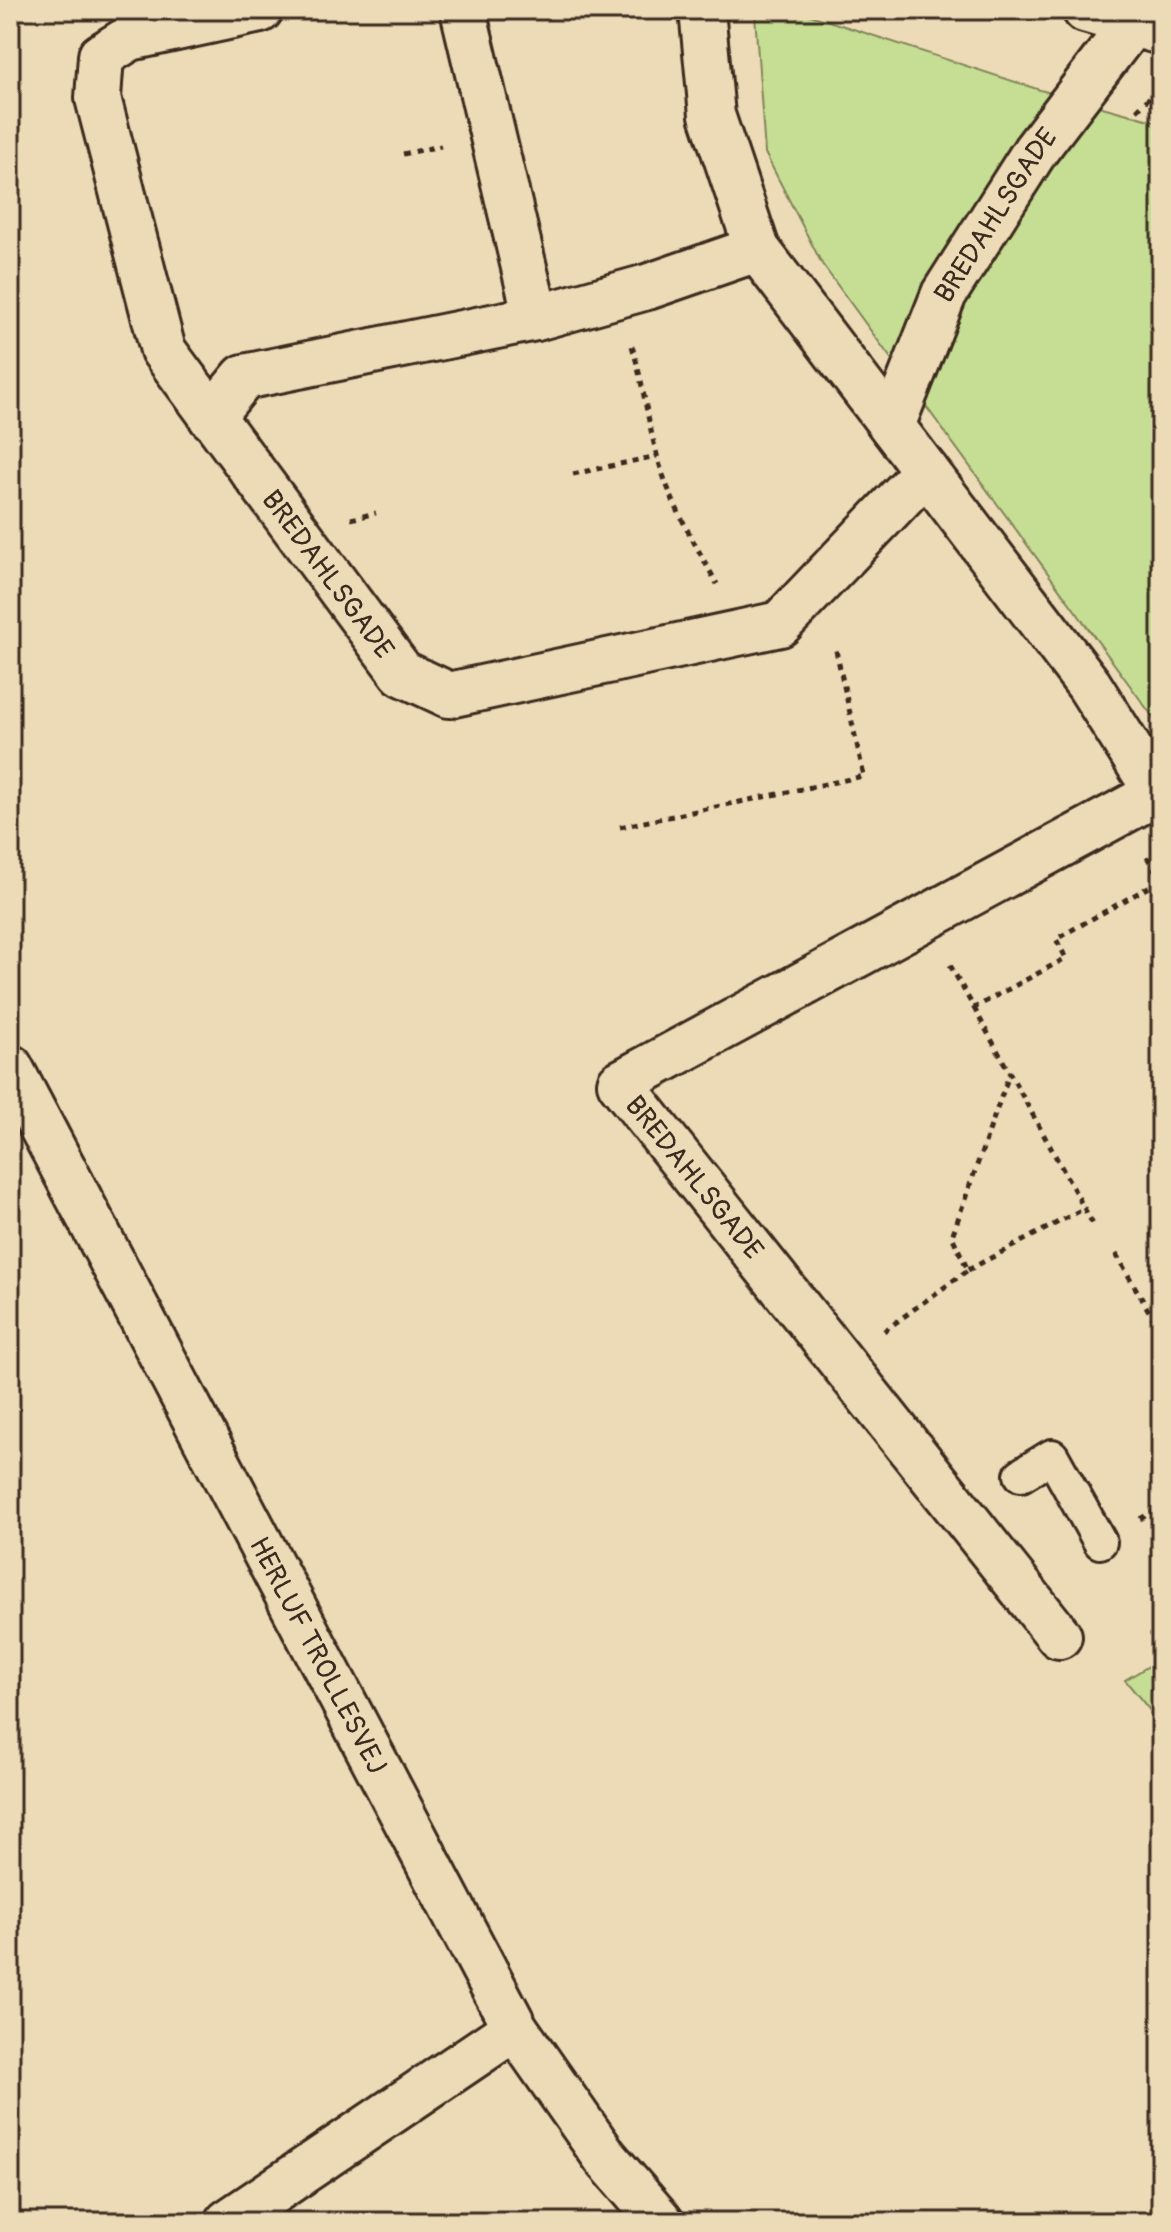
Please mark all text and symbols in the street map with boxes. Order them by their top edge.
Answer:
street label: BREDAHLSGADE [927,121,1065,310]
street label: BREDAHLSGADE [254,484,401,666]
street label: BREDAHLSGADE [617,1089,771,1267]
street label: HERLUF TROLLESVEJ [241,1531,394,1780]

